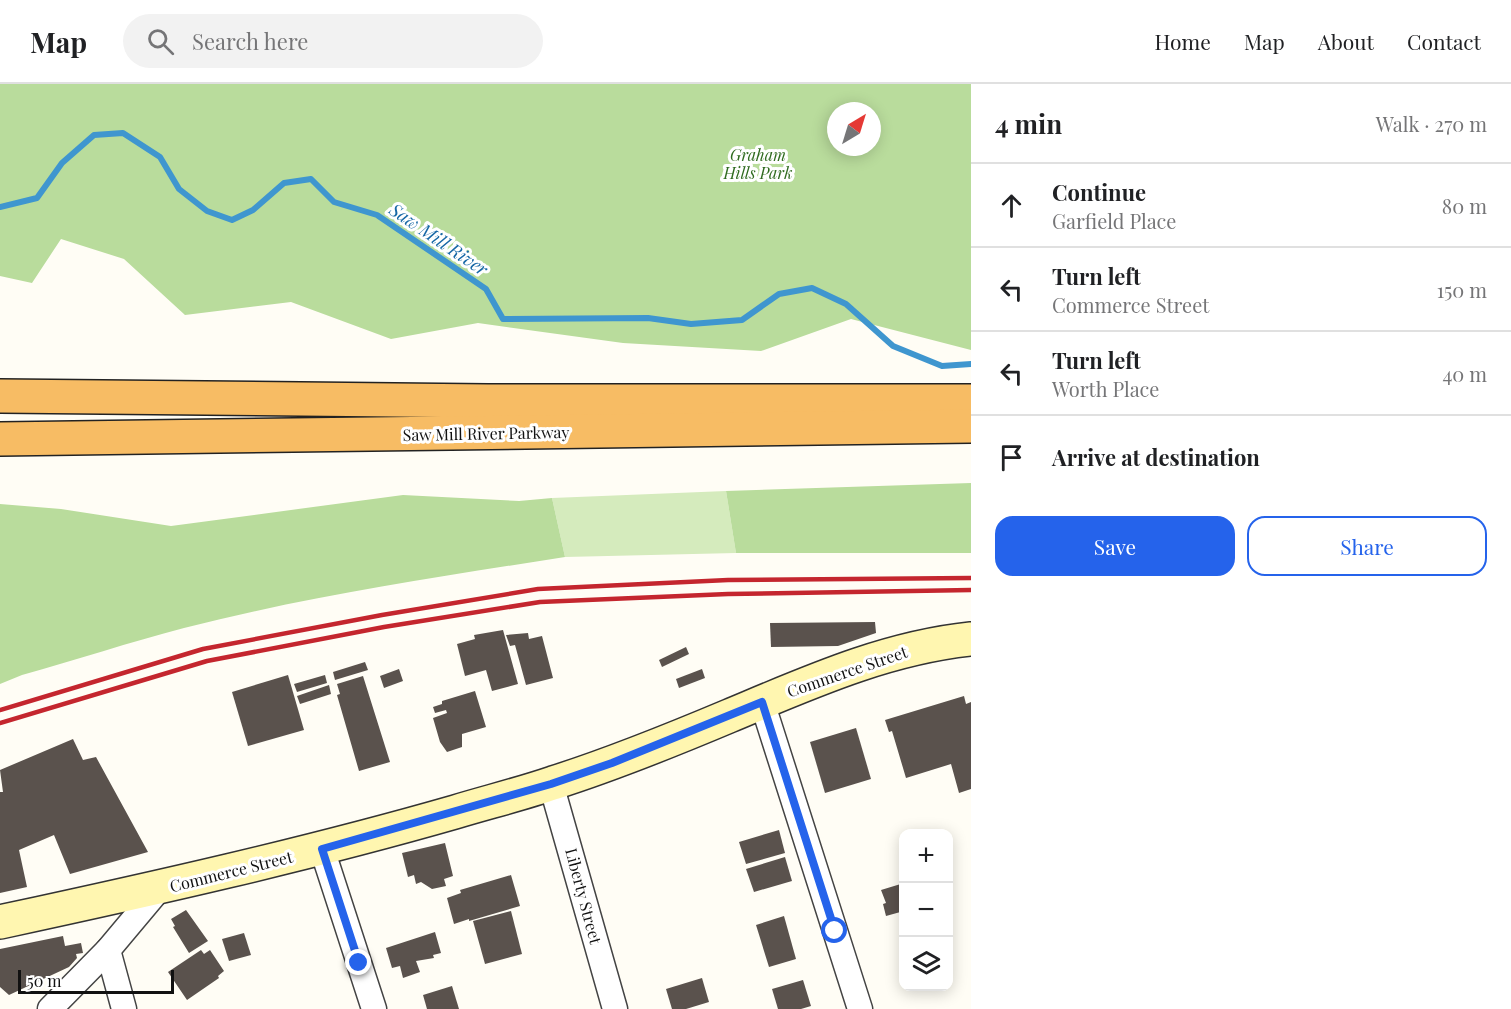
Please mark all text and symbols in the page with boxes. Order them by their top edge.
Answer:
search box [123,14,543,68]
text: Map [30,23,87,60]
icon: search [144,25,177,58]
text: Search here [192,26,308,56]
text: Home [1155,27,1211,55]
text: Map [1244,27,1285,55]
text: About [1318,27,1374,55]
text: Contact [1407,27,1481,55]
north arrow [827,102,881,156]
text: 4 min [995,106,1062,141]
text: Walk · 270 m [1376,110,1487,137]
park label: Graham Hills Park [723,144,792,183]
text: Continue [1052,177,1146,207]
icon: ahead [995,189,1028,222]
text: 80 m [1442,192,1487,219]
water label: Saw Mill River [384,197,494,281]
text: Garfield Place [1052,207,1176,234]
text: Turn left [1052,261,1141,291]
icon: left [995,273,1028,306]
text: 150 m [1437,276,1487,303]
text: Commerce Street [1052,291,1209,318]
text: Turn left [1052,345,1141,375]
icon: left [995,357,1028,390]
text: 40 m [1442,360,1487,387]
text: Worth Place [1052,375,1159,402]
street label: Saw Mill River Parkway [402,421,570,445]
icon: arrive [995,441,1028,474]
text: Arrive at destination [1052,442,1260,472]
button: Save [995,516,1235,576]
button: Share [1247,516,1487,576]
street label: Commerce Street [784,640,910,701]
map controls [899,829,953,991]
button: + [899,829,953,883]
street label: Commerce Street [167,846,295,896]
street label: Liberty Street [561,846,607,947]
button: − [899,883,953,937]
route start [821,917,847,943]
button: layers [899,937,953,991]
route end [345,949,371,975]
scale bar [18,967,174,994]
text: 50 m [27,970,61,991]

